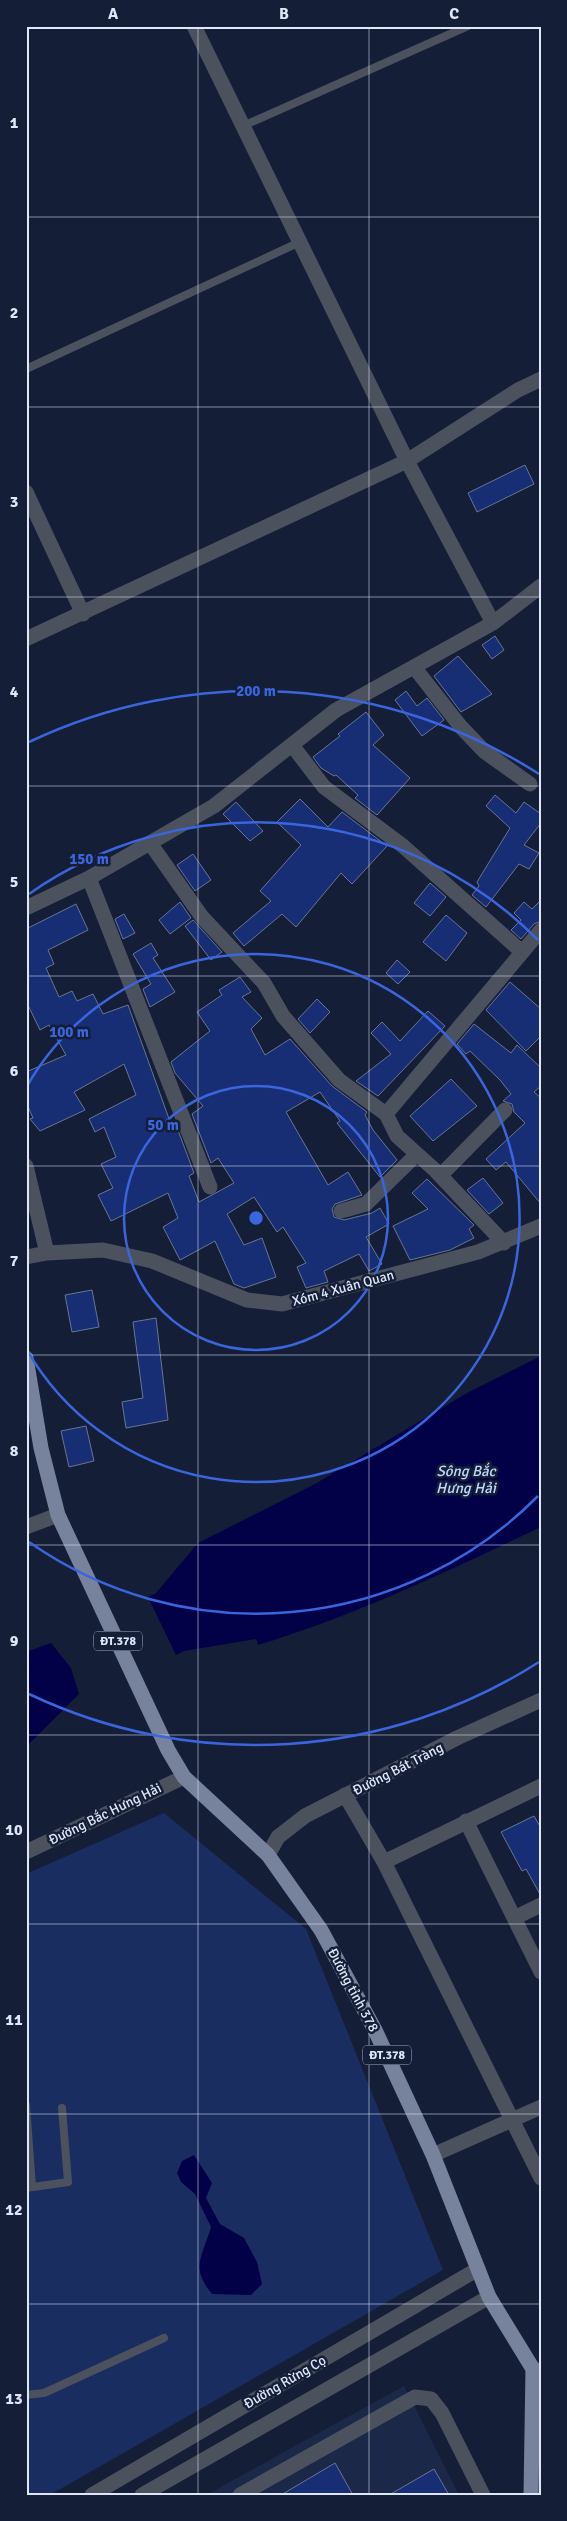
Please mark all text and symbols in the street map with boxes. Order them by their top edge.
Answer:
text: A [108,4,119,24]
text: B [279,4,289,24]
text: C [449,4,459,24]
text: 1 [10,113,19,133]
text: 2 [10,303,18,323]
text: 3 [10,492,18,512]
text: 4 [10,682,19,702]
text: 200 m [236,682,276,700]
text: 150 m [69,850,109,868]
text: 5 [10,872,18,892]
text: 100 m [49,1023,89,1041]
text: 6 [10,1061,19,1081]
text: 50 m [147,1116,179,1134]
centre of rings [247,1209,265,1227]
text: 7 [10,1251,19,1271]
street label: Xóm 4 Xuân Quan [290,1266,396,1310]
text: 8 [10,1441,19,1461]
water label: Sông Bắc Hưng Hải [436,1462,498,1497]
text: 9 [10,1631,19,1651]
road number: ĐT.378 [94,1632,142,1650]
street label: Đường Bát Tràng [350,1739,446,1799]
street label: Đường Bắc Hưng Hải [46,1779,164,1849]
text: 10 [5,1820,23,1840]
street label: Đường tỉnh 378 [324,1945,382,2035]
text: 11 [5,2010,23,2030]
road number: ĐT.378 [363,2046,411,2064]
text: 12 [5,2200,23,2220]
street label: Đường Rừng Cọ [241,2352,329,2412]
text: 13 [5,2389,23,2409]

